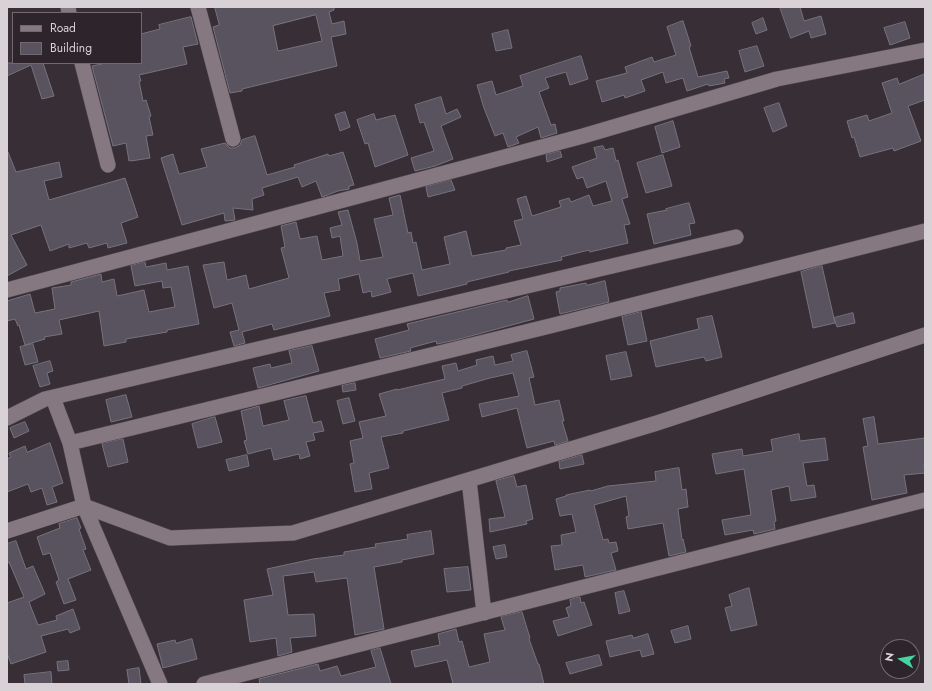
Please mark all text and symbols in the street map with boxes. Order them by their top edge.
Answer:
legend [12,12,142,64]
text: Road [50,19,76,37]
text: Building [50,39,92,57]
north arrow [880,639,920,679]
text: N [881,651,898,663]

